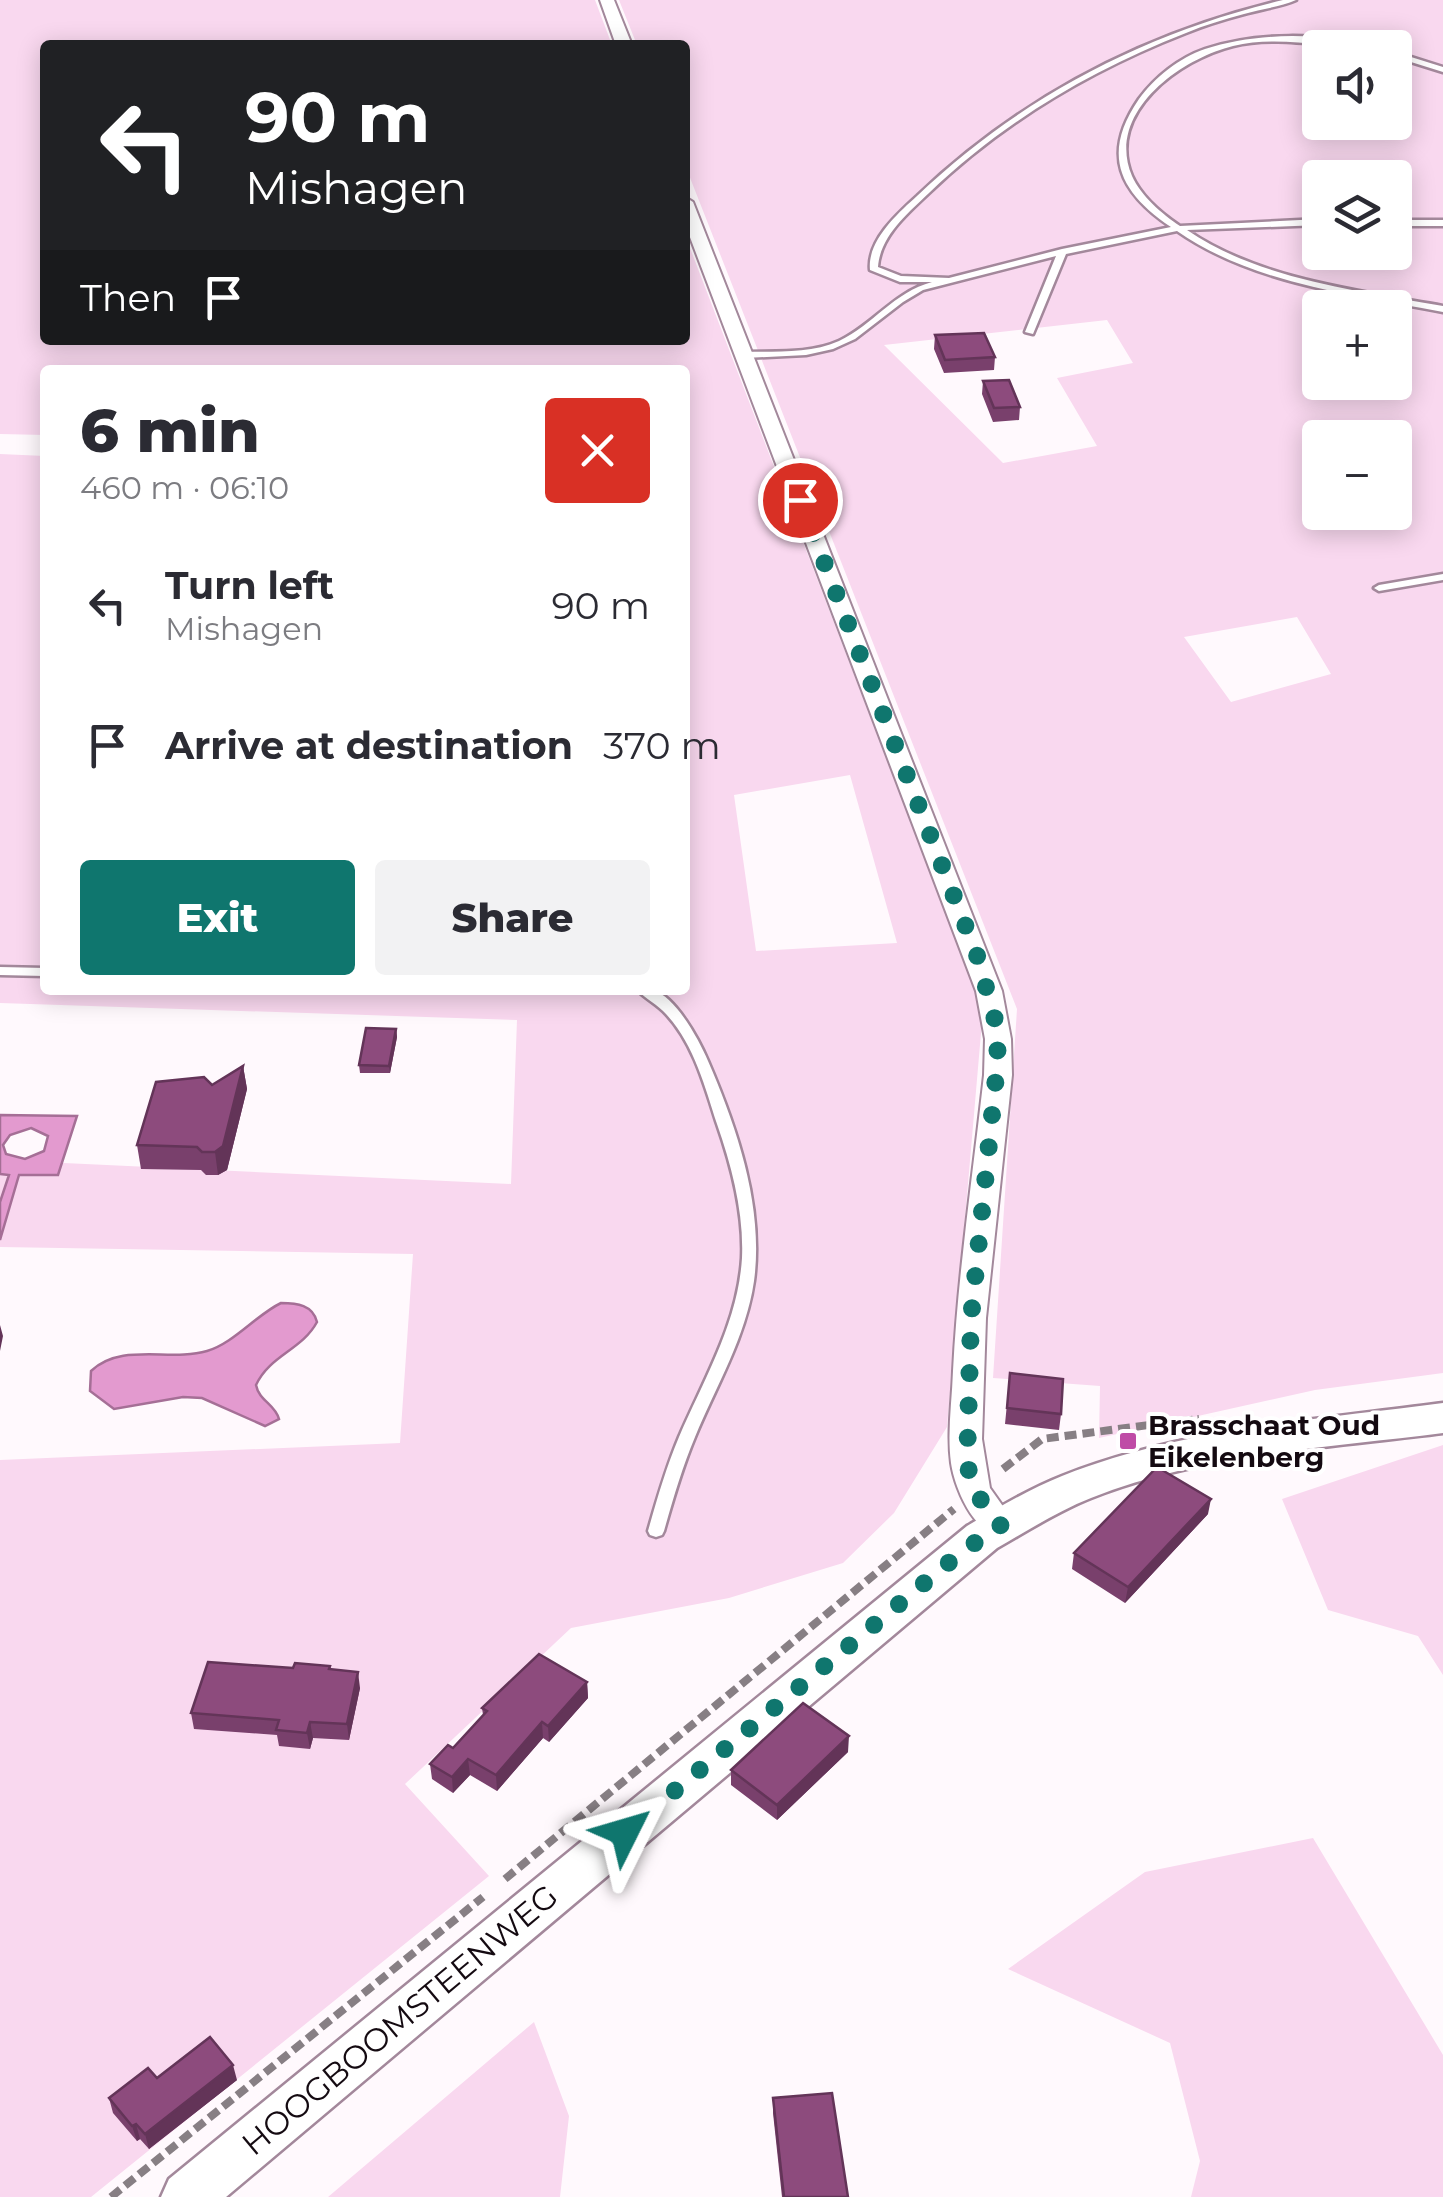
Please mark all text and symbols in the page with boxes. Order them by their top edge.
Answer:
map controls [1302,30,1412,530]
button: sound [1302,30,1412,140]
text: 90 m [245,74,430,160]
icon: left [80,80,210,210]
text: Mishagen [245,160,467,215]
button: layers [1302,160,1412,270]
icon: arrive [196,270,251,325]
text: Then [80,274,176,321]
button: + [1302,290,1412,400]
text: 6 min [80,394,260,467]
button: close [545,398,650,503]
button: − [1302,420,1412,530]
pin [758,458,843,543]
text: 460 m · 06:10 [80,468,289,507]
icon: arrive [773,473,828,528]
text: Turn left [165,562,334,609]
icon: left [80,578,135,633]
text: 90 m [551,582,650,629]
text: Mishagen [165,609,323,648]
icon: arrive [80,718,135,773]
text: Arrive at destination [165,722,573,769]
text: 370 m [603,722,721,769]
button: Exit [80,860,355,975]
button: Share [375,860,650,975]
place label: Brasschaat Oud Eikelenberg [1148,1408,1380,1474]
marker: Brasschaat Oud Eikelenberg [1117,1430,1139,1452]
position arrow [573,1780,677,1884]
street label: HOOGBOOMSTEENWEG [234,1876,565,2163]

